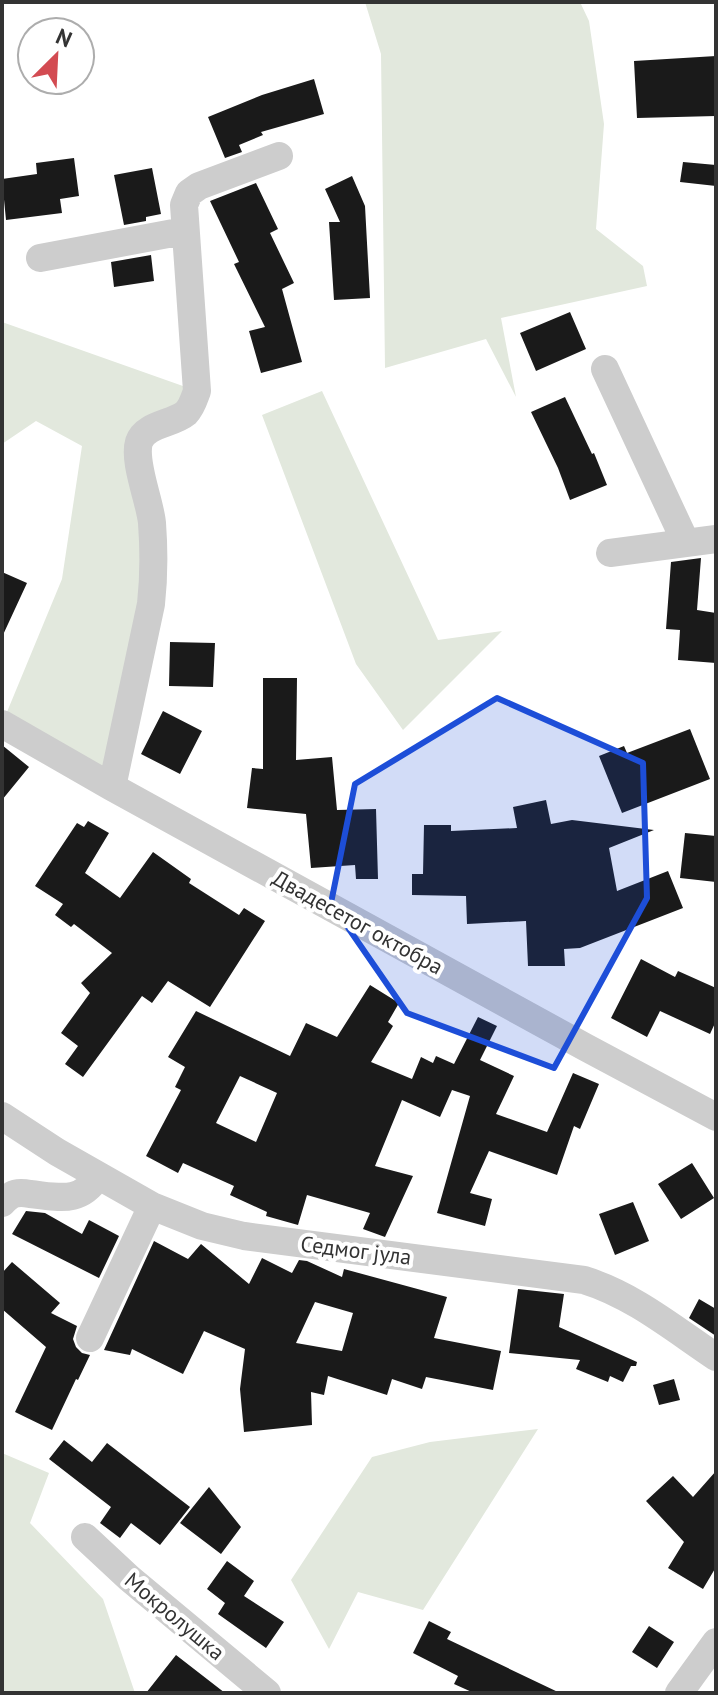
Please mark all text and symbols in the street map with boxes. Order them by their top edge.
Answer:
north arrow [16,16,96,96]
text: N [52,22,76,53]
street label: Двадесетог октобра [268,864,448,980]
street label: Седмог јула [299,1229,413,1271]
street label: Мокролушка [119,1566,231,1666]

